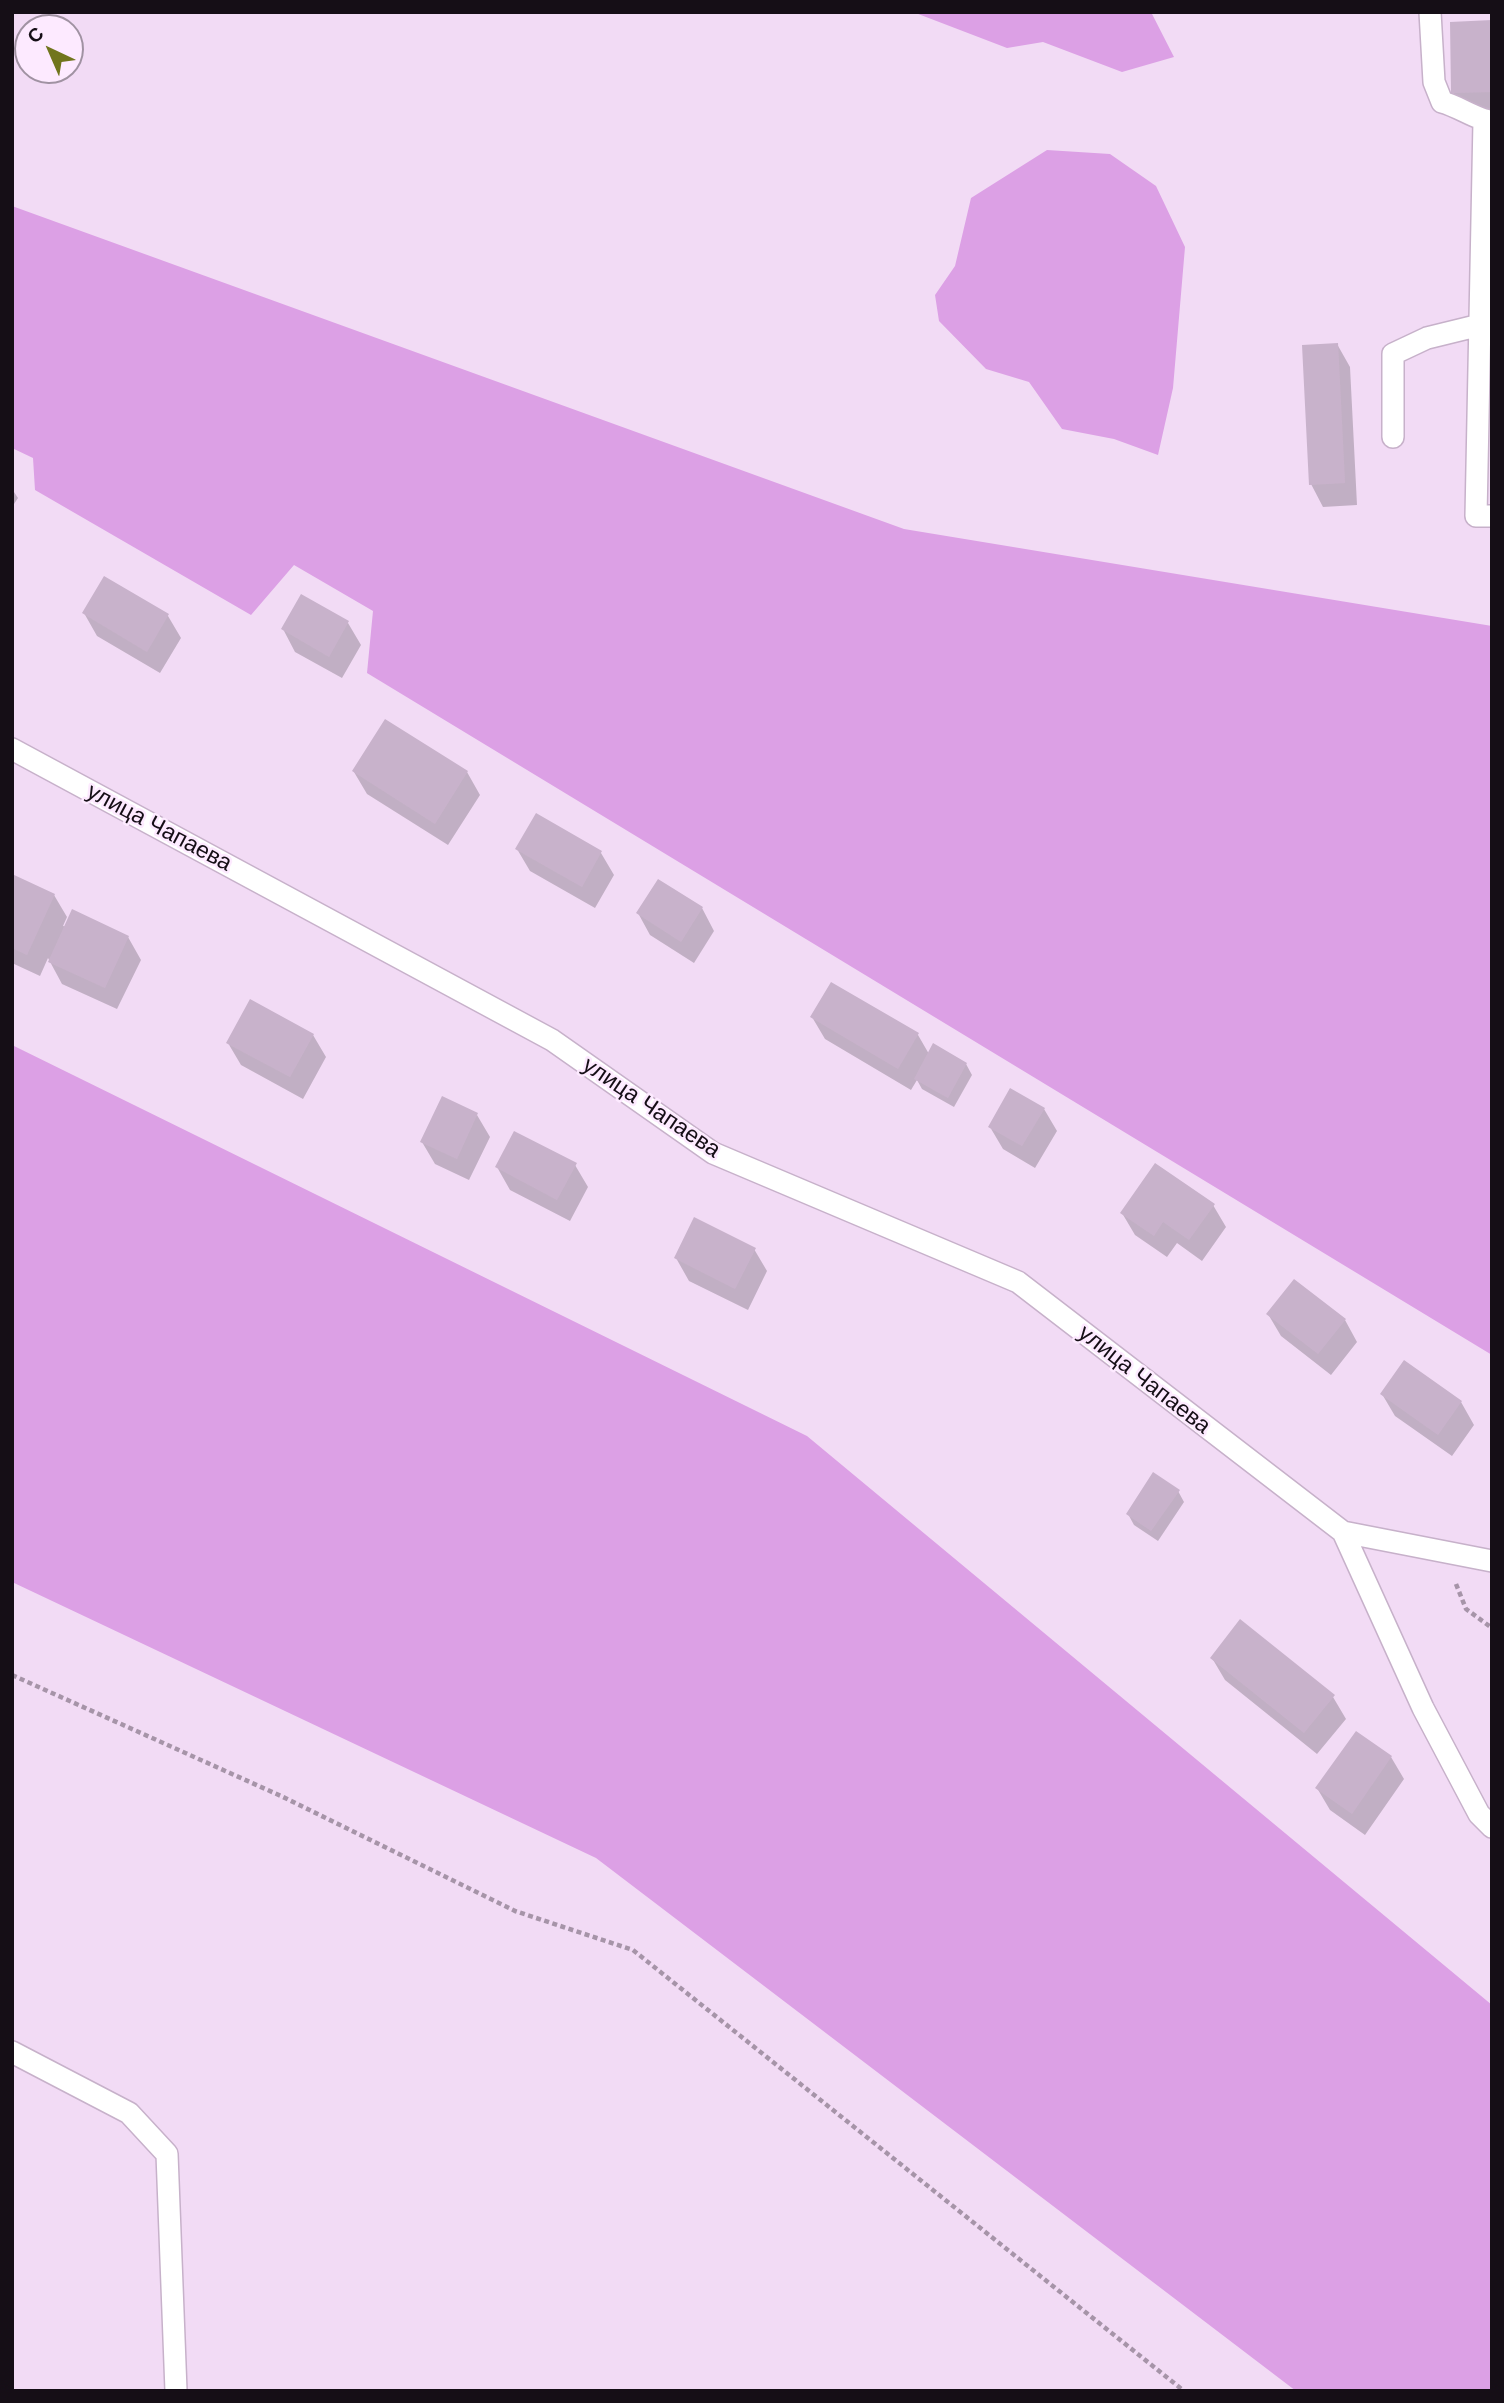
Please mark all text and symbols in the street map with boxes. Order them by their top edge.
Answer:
north arrow [14,14,84,84]
text: С [23,23,48,47]
street label: улица Чапаева [82,778,236,878]
street label: улица Чапаева [577,1052,725,1164]
street label: улица Чапаева [1072,1320,1216,1440]

